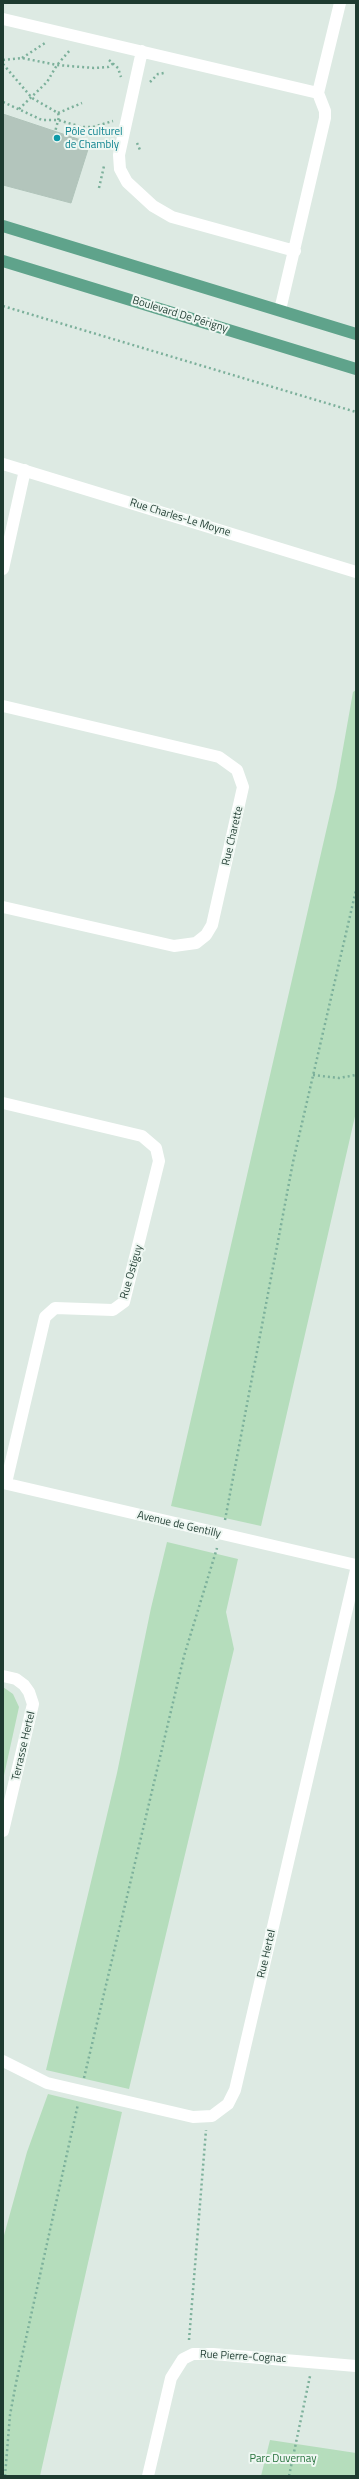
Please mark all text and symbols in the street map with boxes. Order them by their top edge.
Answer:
place label: Pôle culturel de Chambly [65,125,122,151]
marker: Pôle culturel de Chambly [52,133,62,143]
street label: Boulevard De Périgny [131,294,229,336]
street label: Rue Charles-Le Moyne [128,496,232,540]
street label: Rue Charette [220,805,246,867]
street label: Rue Ostiguy [118,1243,146,1301]
street label: Avenue de Gentilly [136,1509,222,1541]
street label: Terrasse Hertel [10,1710,38,1782]
street label: Rue Hertel [255,1929,279,1979]
street label: Rue Pierre-Cognac [199,2348,287,2366]
park label: Parc Duvernay [249,2452,317,2466]

